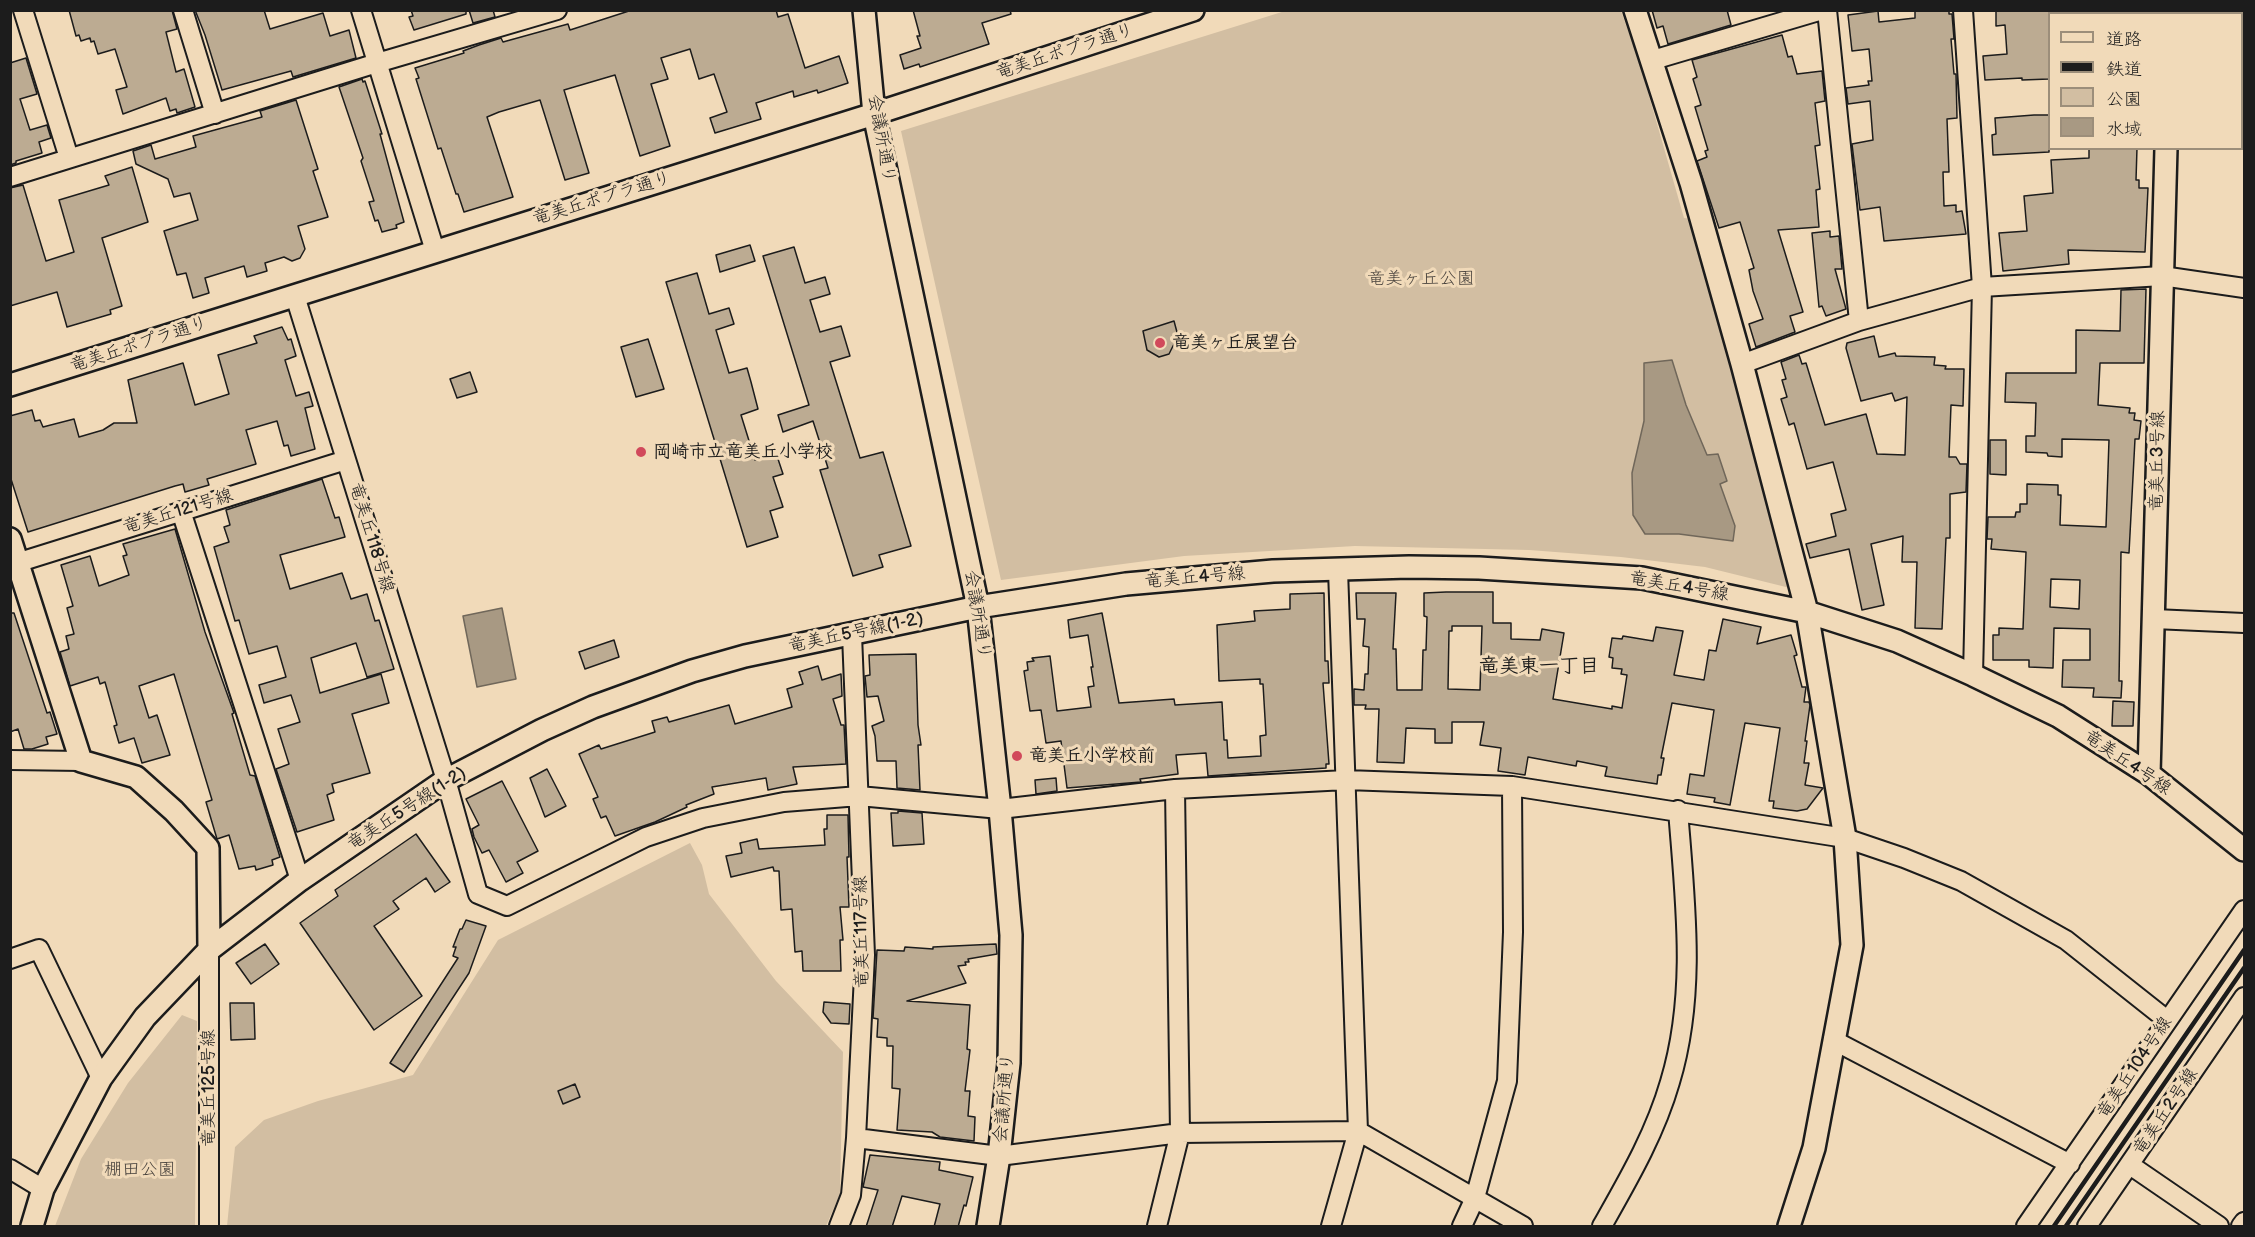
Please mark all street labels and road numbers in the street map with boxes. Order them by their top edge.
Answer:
street label: 竜美丘ポプラ通り [993,19,1137,85]
street label: 会議所通り [863,93,899,185]
street label: 竜美丘ポプラ通り [530,168,674,230]
street label: 竜美丘ポプラ通り [67,312,211,378]
street label: 竜美丘3号線 [2146,410,2170,512]
street label: 竜美丘118号線 [344,480,398,596]
street label: 竜美丘121号線 [120,485,236,539]
street label: 竜美丘4号線 [1144,563,1246,593]
street label: 竜美丘4号線 [1627,568,1731,606]
street label: 会議所通り [959,569,995,661]
street label: 竜美丘5号線(1-2) [786,608,926,658]
street label: 竜美丘4号線 [2079,726,2175,800]
street label: 竜美丘5号線(1-2) [343,762,471,856]
street label: 竜美丘117号線 [850,875,874,989]
street label: 竜美丘104号線 [2093,1013,2177,1123]
street label: 竜美丘125号線 [198,1029,220,1147]
street label: 会議所通り [990,1052,1020,1144]
street label: 竜美丘2号線 [2129,1064,2203,1160]

